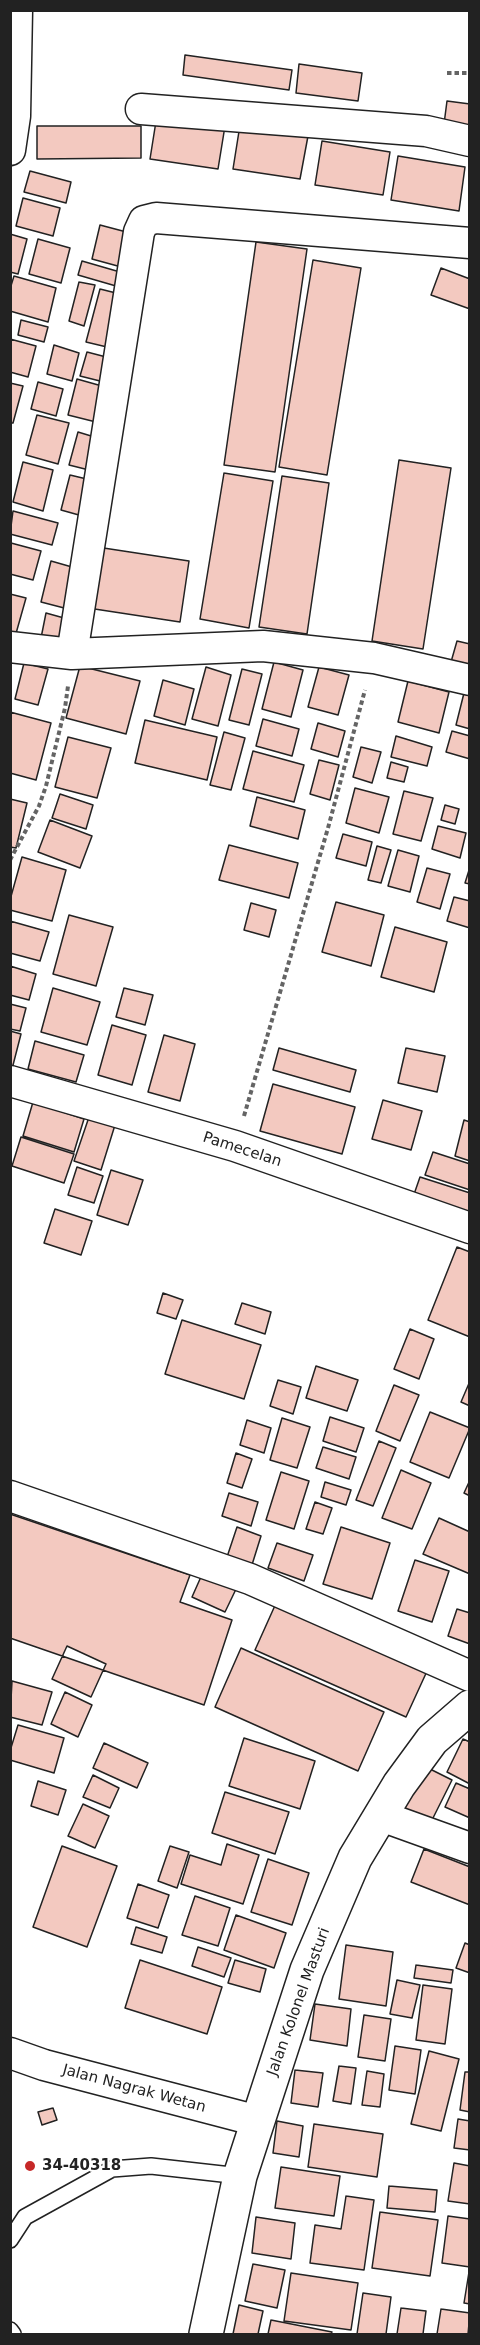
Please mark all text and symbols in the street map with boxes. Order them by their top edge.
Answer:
street label: Pamecelan [200,1129,284,1171]
street label: Jalan Kolonel Masturi [264,1926,334,2078]
street label: Jalan Nagrak Wetan [60,2061,208,2117]
place label: 34-40318 [42,2157,121,2175]
marker: 34-40318 [23,2159,37,2173]

